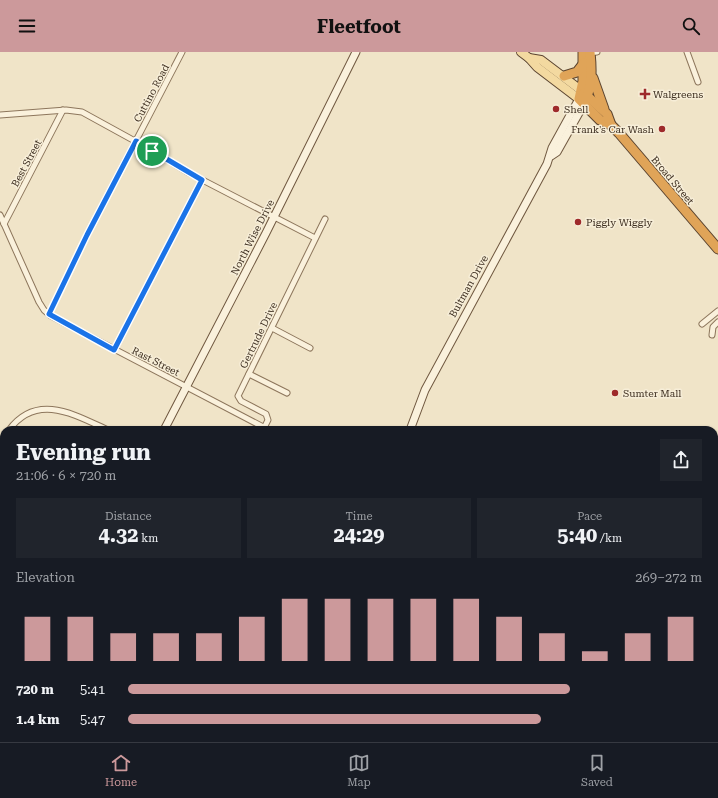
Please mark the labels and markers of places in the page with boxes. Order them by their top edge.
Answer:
marker: Walgreens [640,89,650,99]
place label: Walgreens [653,89,703,100]
marker: Shell [551,104,561,114]
place label: Shell [564,104,588,115]
place label: Frank's Car Wash [571,124,655,135]
marker: Frank's Car Wash [657,124,667,134]
pin [135,134,169,168]
marker: Piggly Wiggly [573,217,583,227]
place label: Piggly Wiggly [586,217,653,228]
marker: Sumter Mall [610,388,620,398]
place label: Sumter Mall [623,388,681,399]

